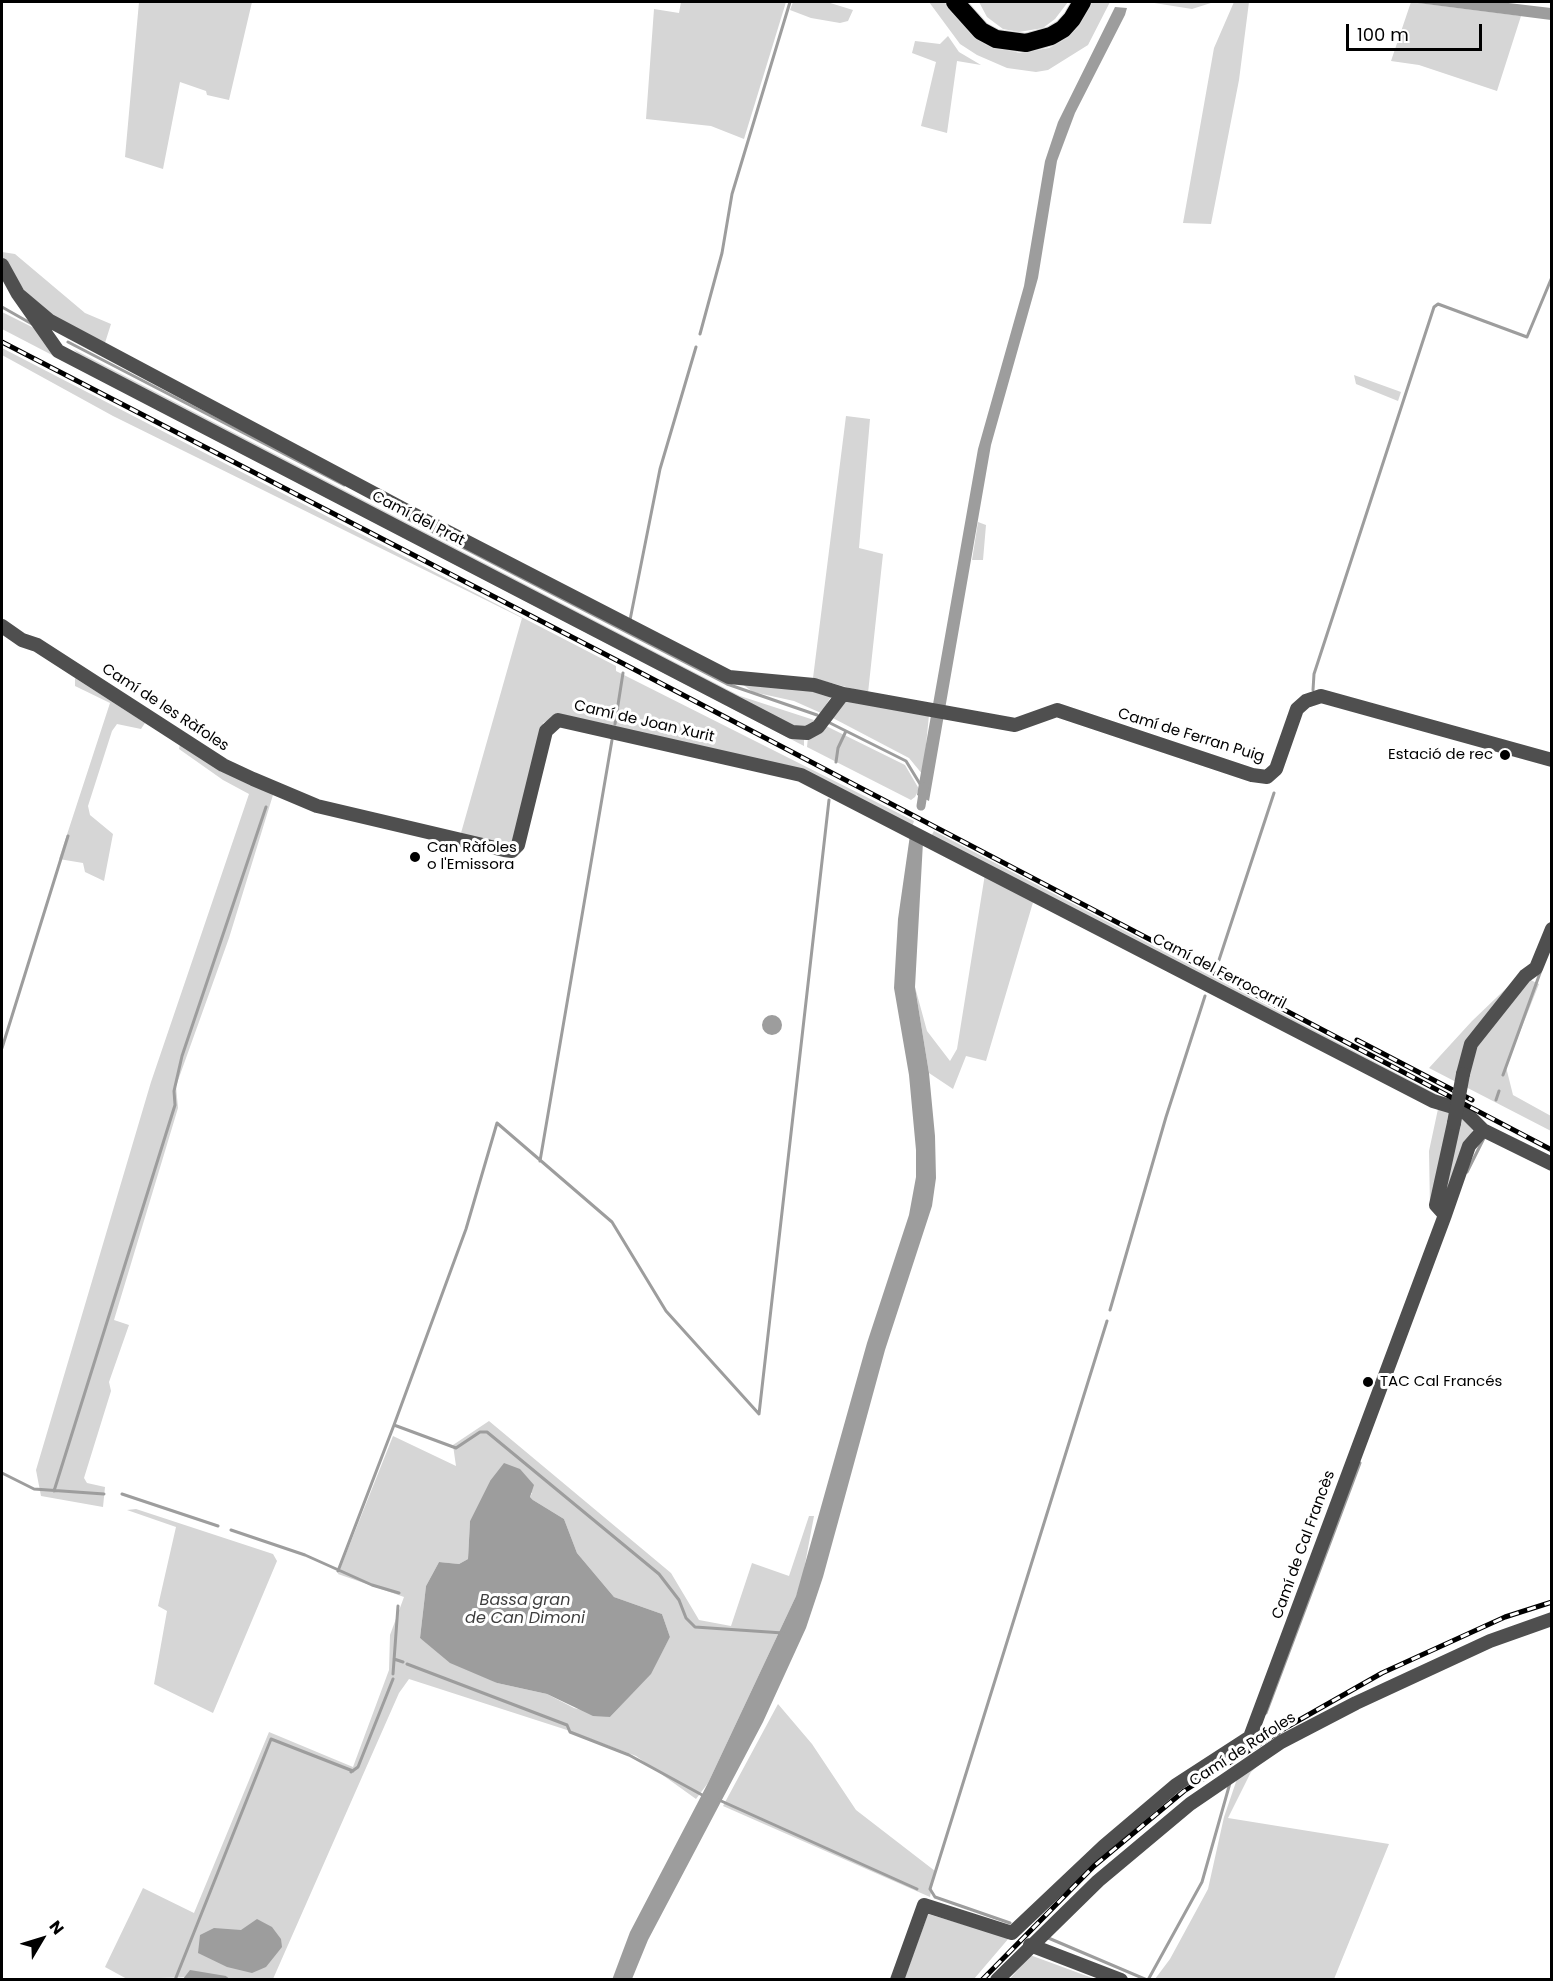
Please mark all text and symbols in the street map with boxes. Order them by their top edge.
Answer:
scale bar [1349,12,1486,50]
text: 100 m [1357,22,1409,47]
street label: Camí del Prat [369,488,467,550]
street label: Camí de les Ràfoles [98,660,232,756]
street label: Camí de Joan Xurit [572,697,716,747]
street label: Camí de Ferran Puig [1116,705,1266,767]
place label: Estació de rec [1388,746,1493,764]
marker: Estació de rec [1498,748,1512,762]
place label: Can Ràfoles o l'Emissora [427,839,517,874]
marker: Can Ràfoles o l'Emissora [408,850,422,864]
street label: Camí del Ferrocarril [1149,931,1289,1013]
place label: TAC Cal Francés [1380,1373,1502,1391]
marker: TAC Cal Francés [1361,1375,1375,1389]
street label: Camí de Cal Francès [1269,1468,1339,1622]
water label: Bassa gran de Can Dimoni [465,1591,585,1629]
street label: Camí de Rafoles [1187,1709,1299,1791]
north arrow [12,1909,72,1969]
text: N [44,1916,69,1939]

